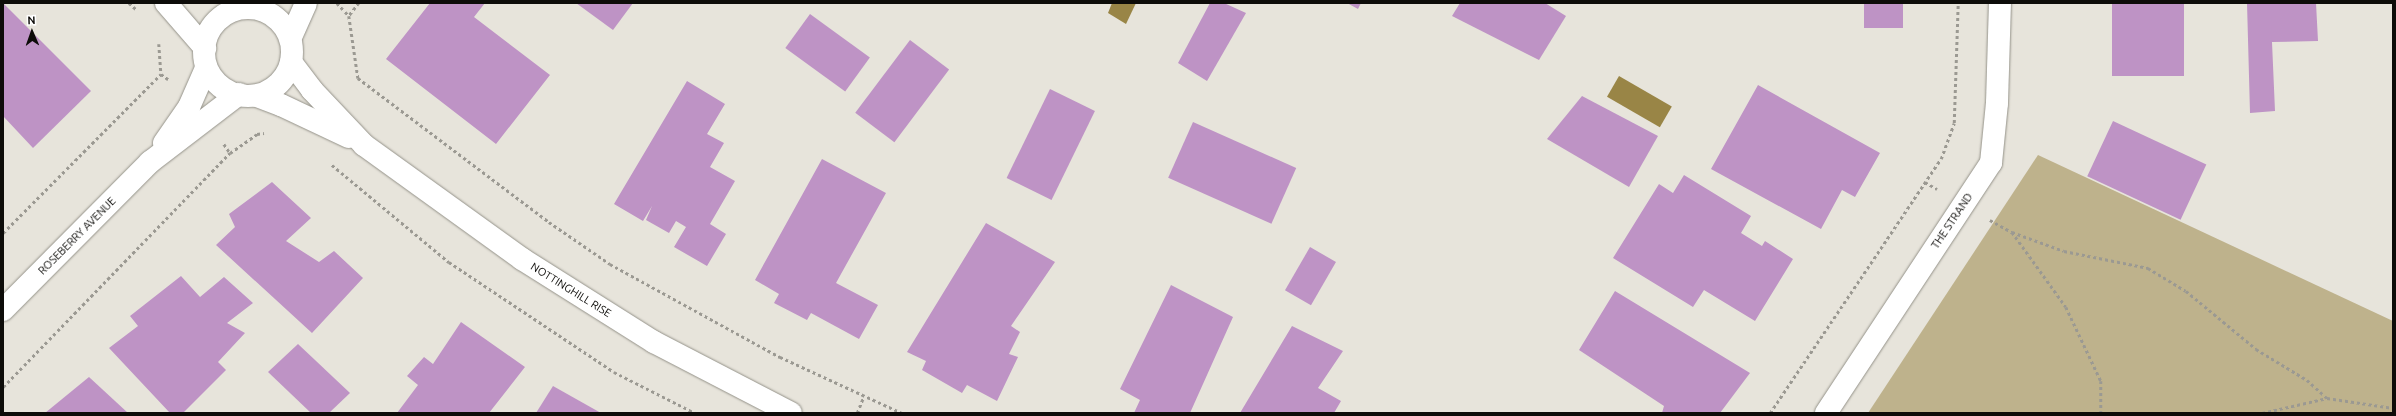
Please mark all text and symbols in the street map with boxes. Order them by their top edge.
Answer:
north arrow [12,12,52,52]
text: N [27,14,36,26]
street label: THE STRAND [1929,191,1975,251]
street label: ROSEBERRY AVENUE [35,194,119,278]
street label: NOTTINGHILL RISE [528,260,614,320]

